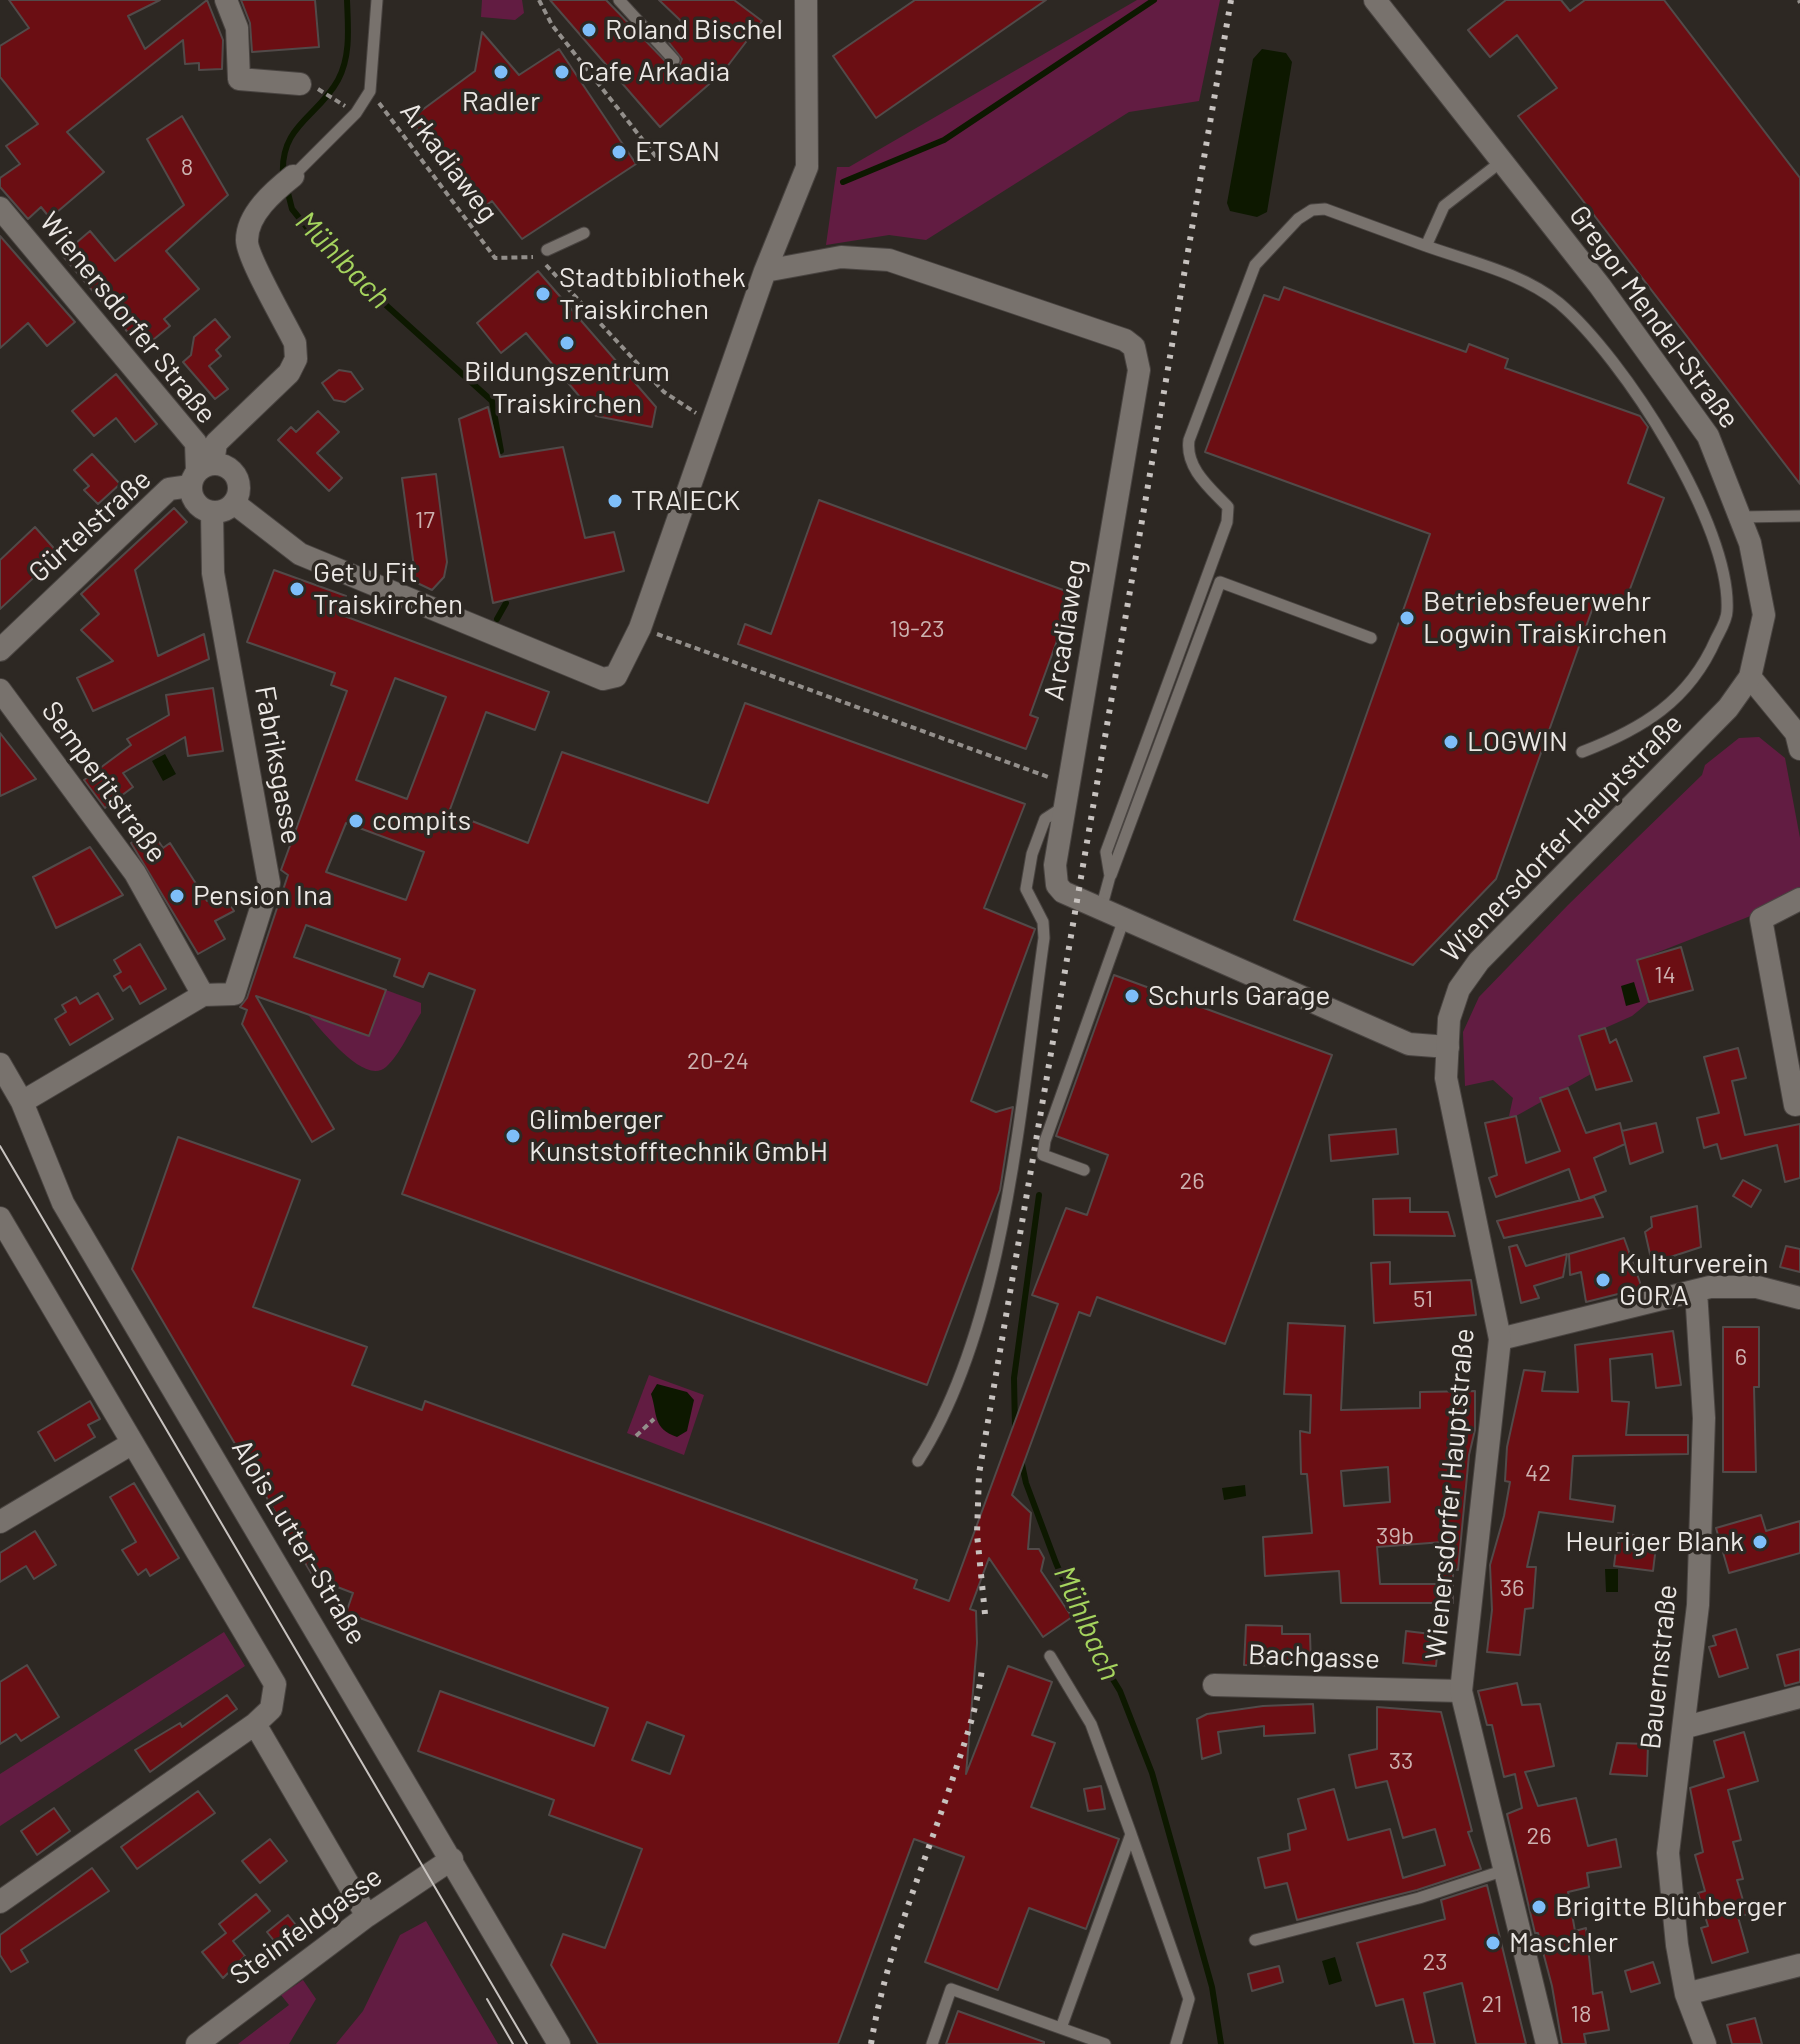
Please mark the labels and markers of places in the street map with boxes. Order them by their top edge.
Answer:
place label: Roland Bischel [605,13,783,47]
marker: Roland Bischel [580,21,598,39]
place label: Cafe Arkadia [578,55,730,89]
marker: Radler [492,63,510,81]
marker: Cafe Arkadia [553,63,571,81]
place label: Radler [462,85,540,119]
place label: ETSAN [635,135,720,169]
marker: ETSAN [610,143,628,161]
place label: Stadtbibliothek Traiskirchen [559,261,746,327]
marker: Stadtbibliothek Traiskirchen [534,285,552,303]
marker: Bildungszentrum Traiskirchen [558,334,576,352]
place label: Bildungszentrum Traiskirchen [464,355,670,421]
place label: TRAIECK [631,484,740,518]
marker: TRAIECK [606,492,624,510]
place label: Get U Fit Traiskirchen [313,556,463,622]
marker: Get U Fit Traiskirchen [288,580,306,598]
place label: Betriebsfeuerwehr Logwin Traiskirchen [1423,585,1667,651]
marker: Betriebsfeuerwehr Logwin Traiskirchen [1398,609,1416,627]
place label: LOGWIN [1467,725,1568,759]
marker: LOGWIN [1442,733,1460,751]
place label: compits [372,804,471,838]
marker: compits [347,812,365,830]
place label: Pension Ina [193,879,332,913]
marker: Pension Ina [168,887,186,905]
place label: Schurls Garage [1148,979,1330,1013]
marker: Schurls Garage [1123,987,1141,1005]
place label: Glimberger Kunststofftechnik GmbH [529,1103,828,1169]
marker: Glimberger Kunststofftechnik GmbH [504,1127,522,1145]
place label: Kulturverein GORA [1619,1247,1769,1313]
marker: Kulturverein GORA [1594,1271,1612,1289]
place label: Heuriger Blank [1565,1525,1744,1559]
marker: Heuriger Blank [1751,1533,1769,1551]
place label: Brigitte Blühberger [1555,1890,1787,1924]
marker: Brigitte Blühberger [1530,1898,1548,1916]
place label: Maschler [1509,1926,1618,1960]
marker: Maschler [1484,1934,1502,1952]

